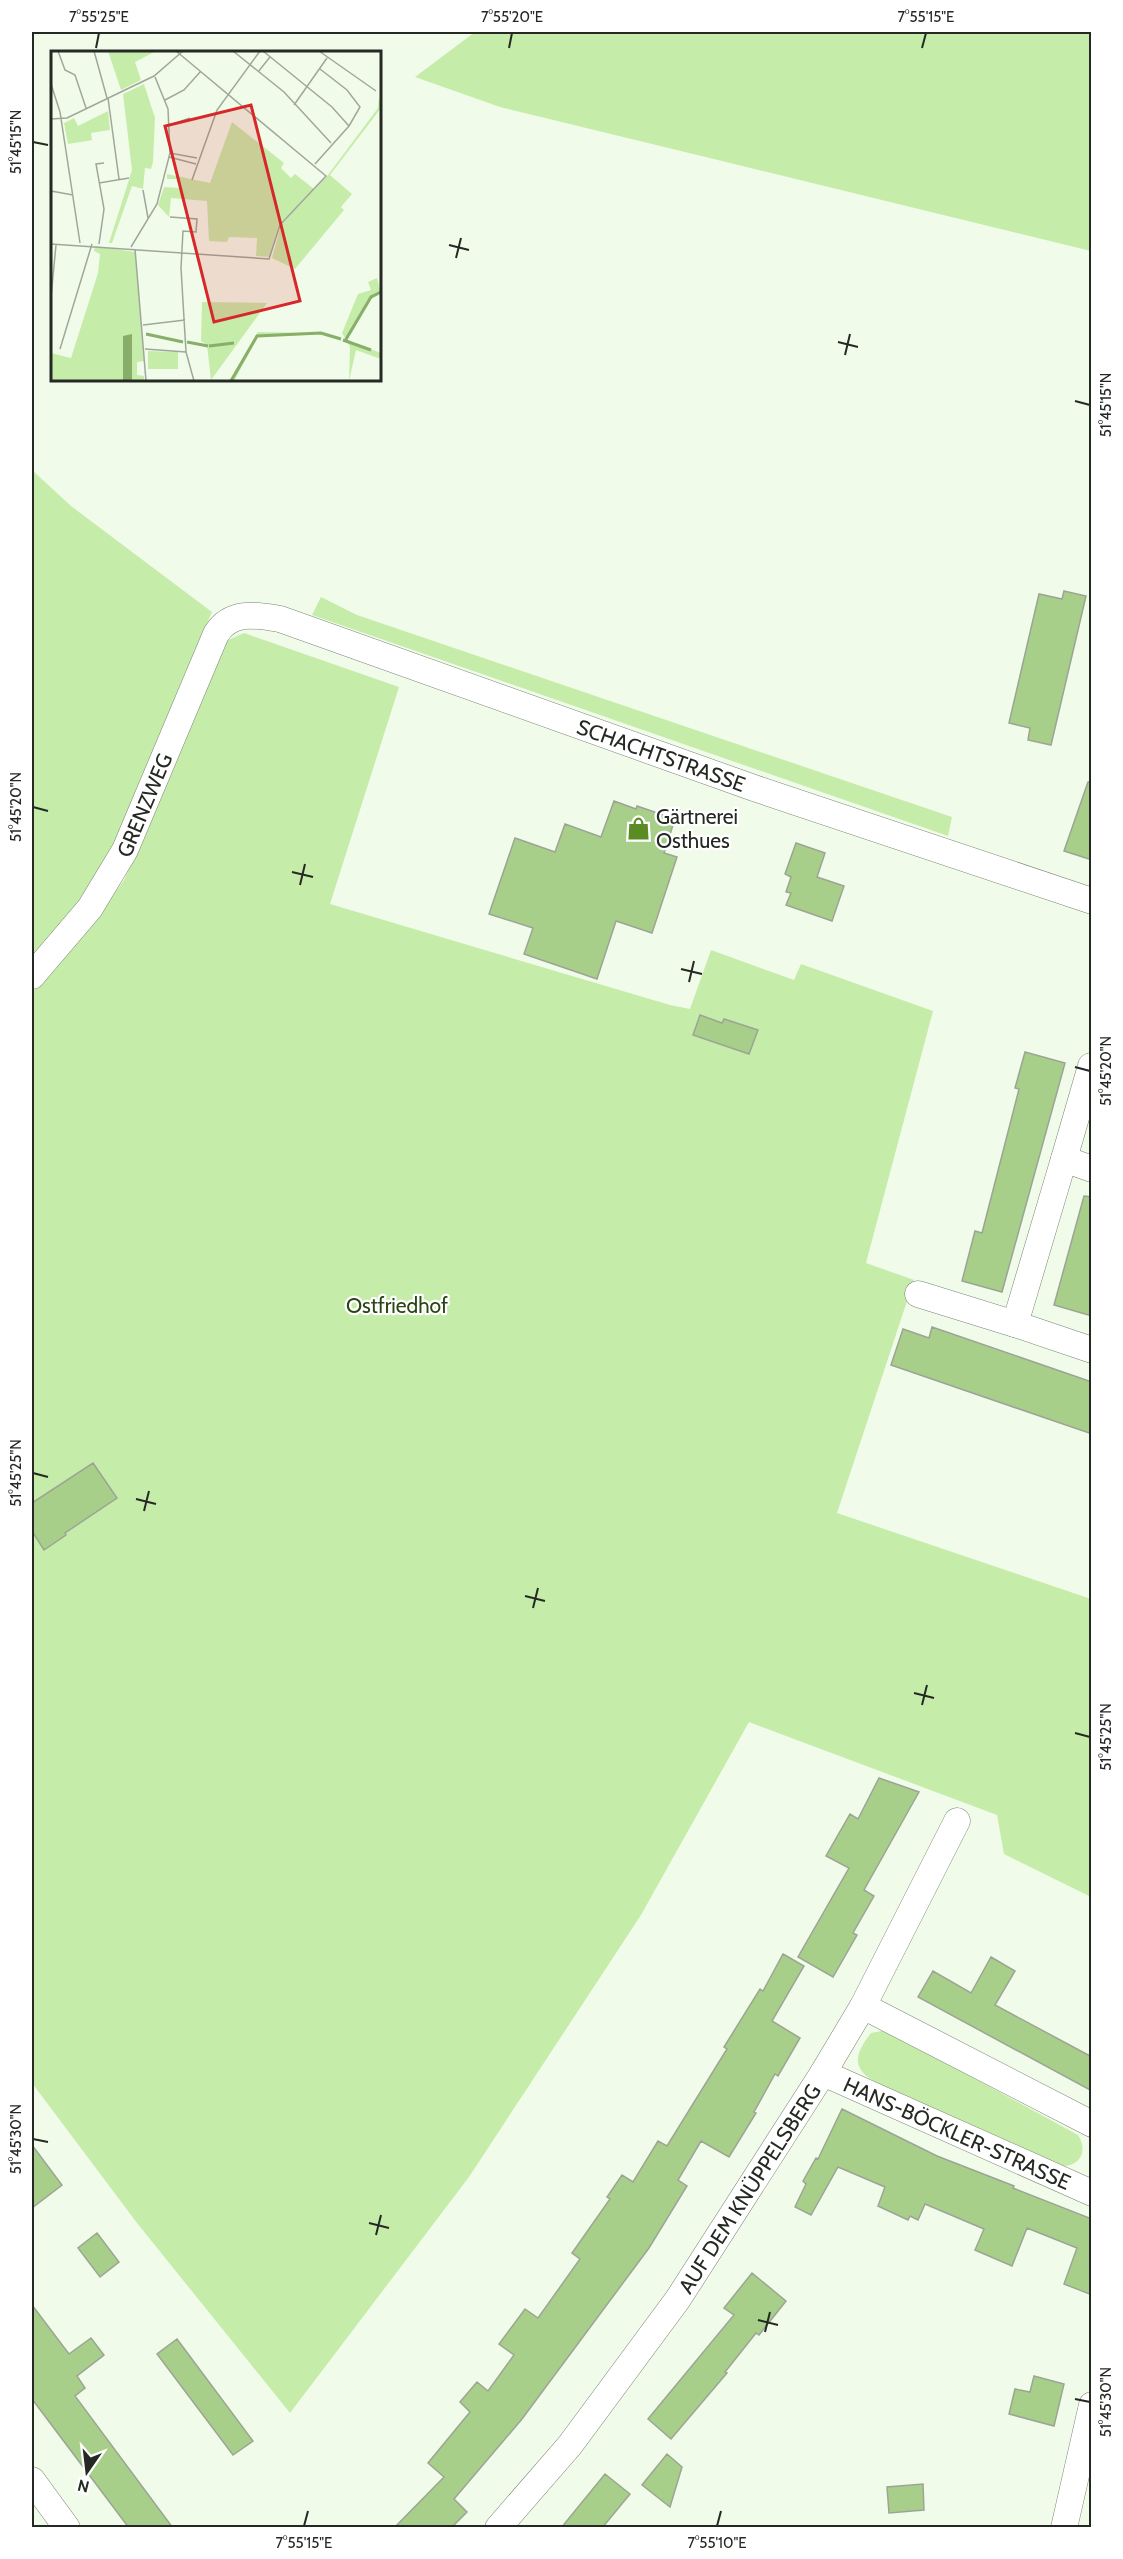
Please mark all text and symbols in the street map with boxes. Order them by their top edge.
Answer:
text: 7°55'25"E [69,8,129,26]
text: 7°55'20"E [481,8,543,26]
text: 7°55'15"E [898,8,954,26]
inset map [51,51,381,381]
text: 51°45'15"N [7,110,25,174]
text: 51°45'15"N [1097,373,1115,437]
street label: SCHACHTSTRASSE [574,713,749,796]
street label: GRENZWEG [111,749,177,861]
text: 51°45'20"N [7,772,25,842]
place label: Gärtnerei Osthues [656,804,738,853]
shop icon: Gärtnerei Osthues [625,815,651,841]
text: 51°45'20"N [1097,1036,1115,1106]
park label: Ostfriedhof [346,1293,448,1318]
text: 51°45'25"N [7,1439,25,1507]
text: 51°45'25"N [1097,1703,1115,1771]
street label: HANS-BÖCKLER-STRASSE [840,2071,1075,2194]
street label: AUF DEM KNÜPPELSBERG [673,2079,825,2298]
text: 51°45'30"N [7,2104,25,2174]
text: 51°45'30"N [1097,2367,1115,2437]
north arrow [57,2442,117,2502]
text: N [76,2475,91,2497]
text: 7°55'15"E [276,2534,332,2552]
text: 7°55'10"E [687,2534,747,2552]

